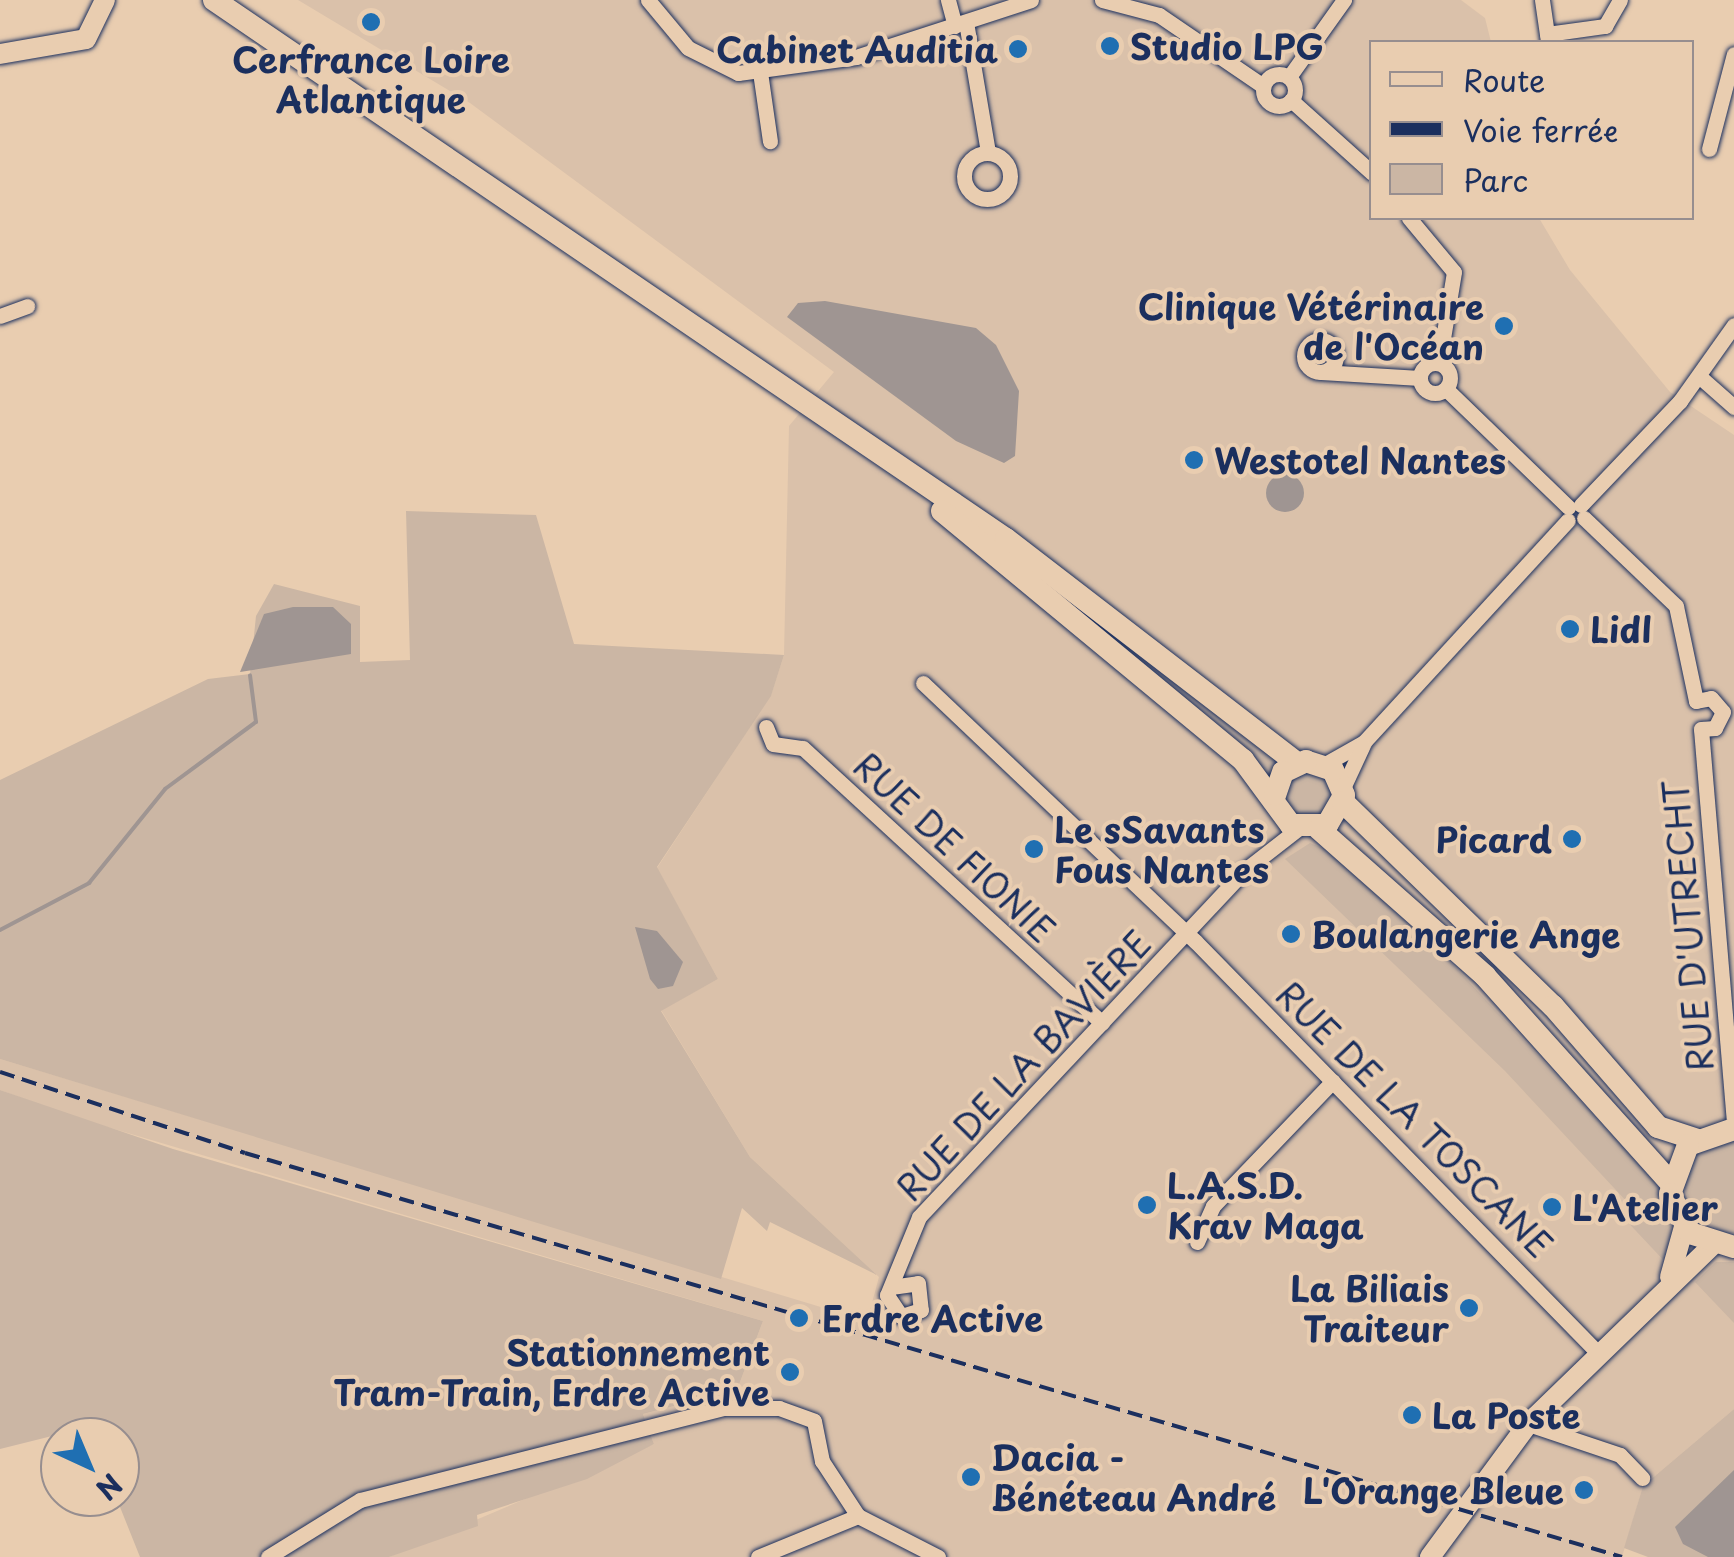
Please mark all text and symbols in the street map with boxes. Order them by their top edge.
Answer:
marker: Cerfrance Loire Atlantique [360,11,382,33]
place label: Studio LPG [1130,25,1325,67]
place label: Cabinet Auditia [714,28,998,70]
marker: Studio LPG [1099,35,1121,57]
place label: Cerfrance Loire Atlantique [231,38,511,120]
marker: Cabinet Auditia [1007,38,1029,60]
legend [1369,40,1694,220]
text: Route [1463,57,1545,102]
text: Voie ferrée [1463,107,1618,152]
text: Parc [1463,157,1528,202]
place label: Clinique Vétérinaire de l'Océan [1138,285,1484,367]
marker: Clinique Vétérinaire de l'Océan [1493,315,1515,337]
place label: Westotel Nantes [1214,439,1506,481]
marker: Westotel Nantes [1183,449,1205,471]
place label: Lidl [1590,608,1652,650]
marker: Lidl [1559,618,1581,640]
street label: RUE DE FIONIE [844,742,1066,952]
street label: RUE D'UTRECHT [1653,778,1721,1074]
place label: Le sSavants Fous Nantes [1054,808,1269,890]
place label: Picard [1436,818,1552,860]
marker: Picard [1561,828,1583,850]
marker: Le sSavants Fous Nantes [1023,838,1045,860]
place label: Boulangerie Ange [1311,913,1621,955]
street label: RUE DE LA BAVIÈRE [886,920,1160,1210]
marker: Boulangerie Ange [1280,923,1302,945]
street label: RUE DE LA TOSCANE [1267,971,1563,1267]
place label: L.A.S.D. Krav Maga [1167,1164,1363,1246]
place label: L'Atelier [1572,1186,1718,1228]
marker: L.A.S.D. Krav Maga [1136,1194,1158,1216]
marker: L'Atelier [1541,1196,1563,1218]
place label: La Biliais Traiteur [1290,1267,1449,1349]
place label: Erdre Active [822,1297,1042,1339]
marker: La Biliais Traiteur [1458,1297,1480,1319]
marker: Erdre Active [786,1305,812,1331]
place label: Stationnement Tram-Train, Erdre Active [330,1331,770,1413]
marker: Stationnement Tram-Train, Erdre Active [779,1361,801,1383]
place label: La Poste [1432,1394,1581,1436]
marker: La Poste [1401,1404,1423,1426]
north arrow [40,1417,140,1517]
place label: Dacia - Bénéteau André [991,1436,1277,1518]
text: N [87,1464,133,1511]
marker: Dacia - Bénéteau André [960,1466,982,1488]
place label: L'Orange Bleue [1301,1469,1564,1511]
marker: L'Orange Bleue [1573,1479,1595,1501]

